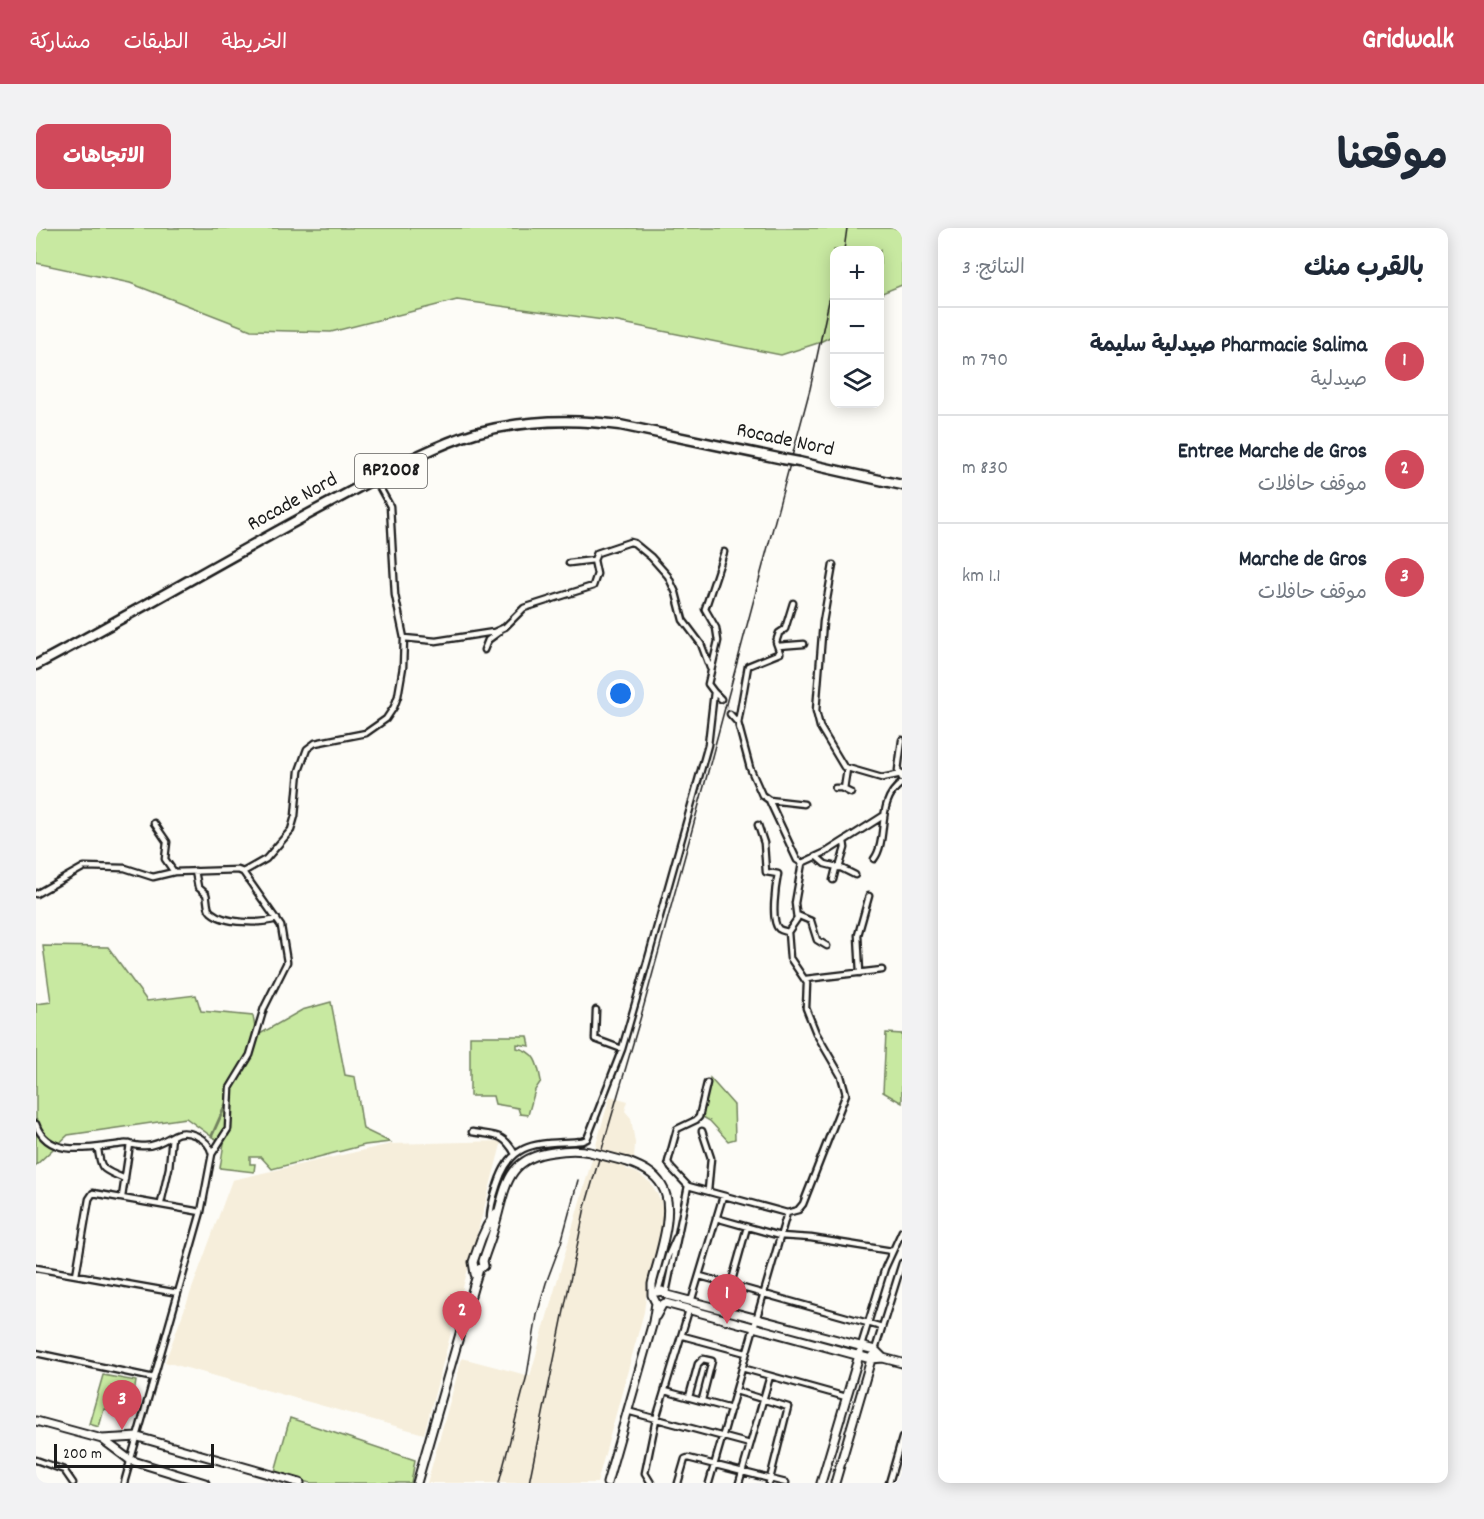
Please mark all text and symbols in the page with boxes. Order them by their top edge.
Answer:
text: Gridwalk [1362,22,1454,62]
text: مشاركة [30,29,91,59]
text: الطبقات [124,29,189,59]
text: الخريطة [222,29,287,59]
button: الاتجاهات [36,124,171,189]
text: موقعنا [1337,130,1448,190]
map controls [830,246,884,408]
button: + [830,246,884,300]
text: بالقرب منك [1304,251,1424,288]
text: النتائج: 3 [962,255,1025,283]
button: − [830,300,884,354]
text: Pharmacie Salima صيدلية سليمة [1090,331,1367,362]
text: 790 m [962,347,1008,375]
text: 1 [1402,347,1407,375]
button: layers [830,354,884,408]
text: صيدلية [1311,367,1367,395]
street label: Rocade Nord [733,416,837,466]
text: Entree Marche de Gros [1178,437,1367,468]
road number: RP2008 [355,454,427,488]
text: 830 m [962,455,1008,483]
text: 2 [1400,455,1409,483]
street label: Rocade Nord [242,466,344,540]
text: موقف حافلات [1258,472,1367,500]
text: Marche de Gros [1239,545,1367,576]
text: 1.1 km [962,563,1001,591]
text: 3 [1400,563,1409,591]
text: موقف حافلات [1258,580,1367,608]
your location [606,679,635,708]
pin: 1 [708,1274,746,1324]
pin: 2 [442,1292,482,1341]
pin: 3 [102,1380,142,1430]
scale bar [54,1441,214,1468]
text: 200 m [63,1443,102,1466]

